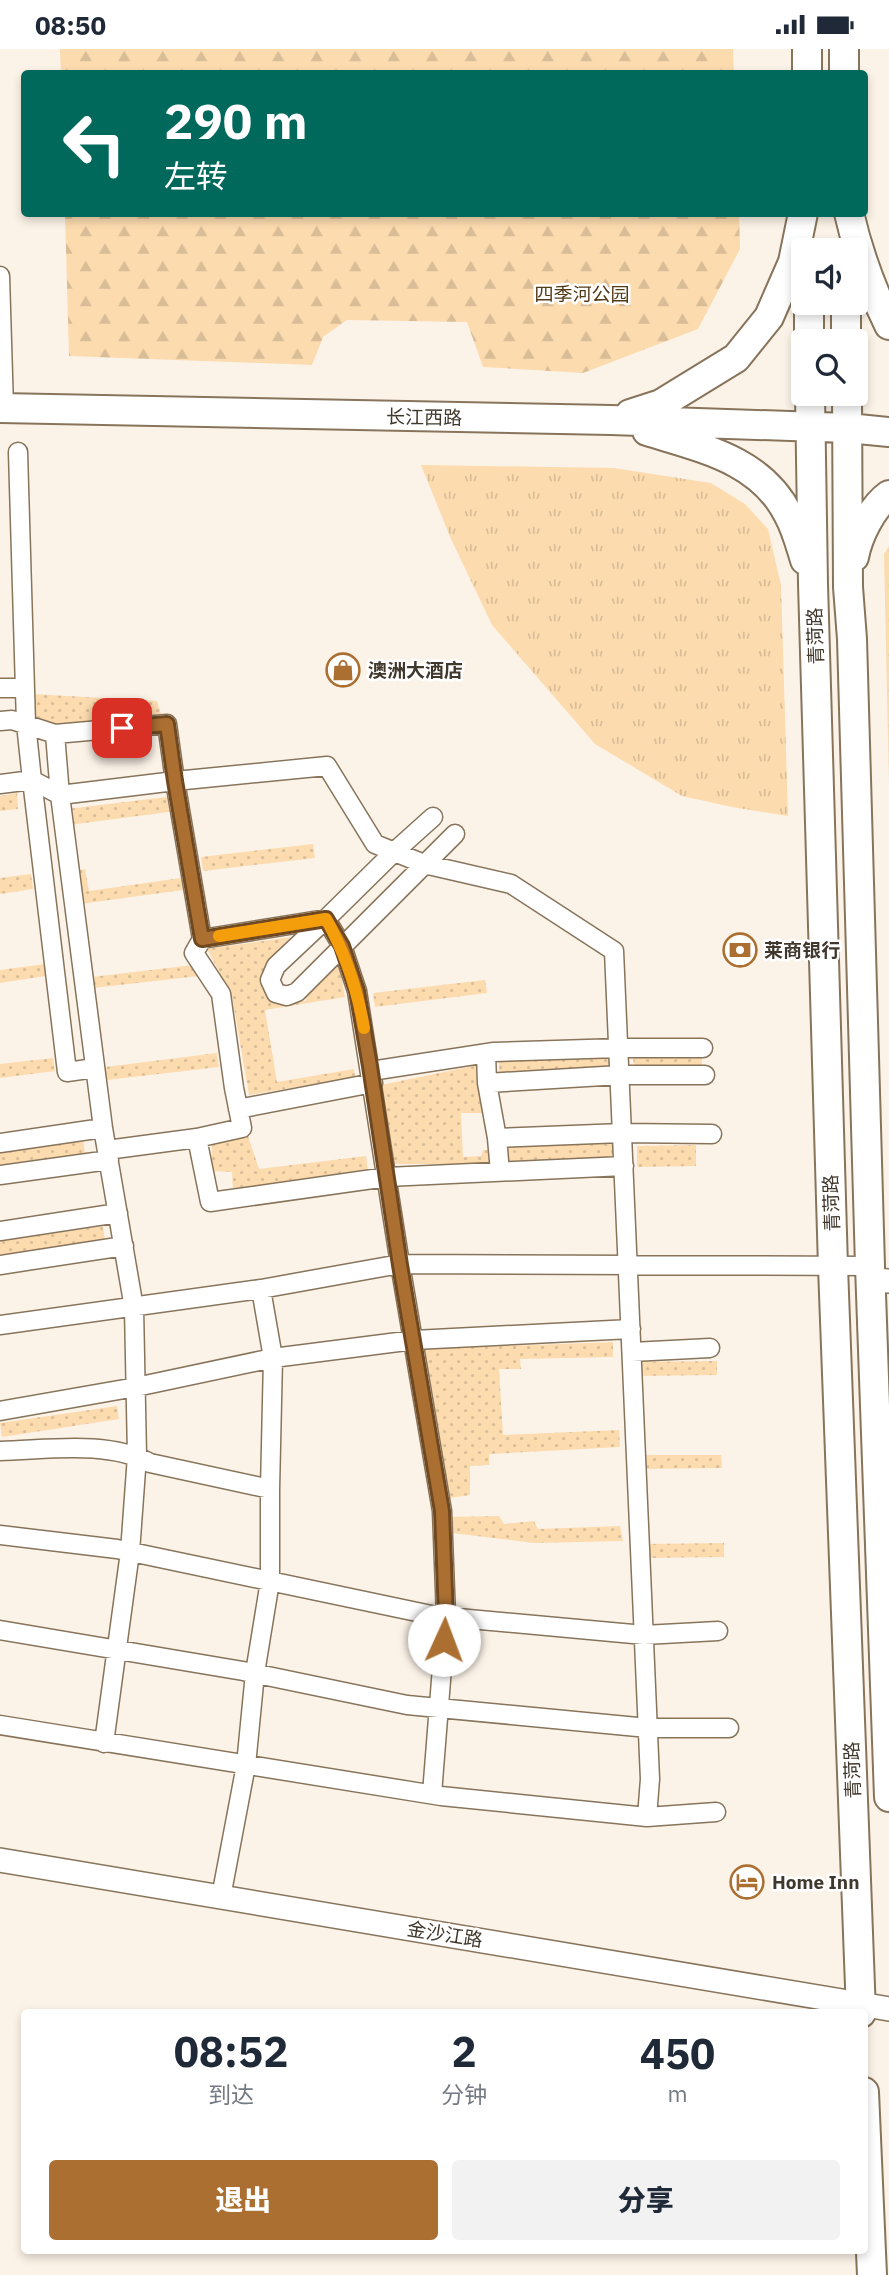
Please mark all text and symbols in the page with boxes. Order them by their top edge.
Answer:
text: 08:50 [35,8,106,42]
text: 290 m [164,89,308,152]
icon: left [49,98,140,189]
text: 左转 [164,155,228,197]
map controls [791,238,868,406]
button: sound [791,238,868,315]
park label: 四季河公园 [534,282,630,306]
button: search [791,329,868,406]
street label: 长江西路 [386,404,462,430]
street label: 青菏路 [802,607,828,665]
shop icon: 澳洲大酒店 [324,651,362,689]
place label: 澳洲大酒店 [368,658,463,682]
pin [92,698,152,758]
icon: arrive [103,709,141,747]
bank icon: 莱商银行 [721,931,759,969]
place label: 莱商银行 [764,938,840,962]
street label: 青菏路 [818,1174,844,1232]
position arrow [407,1603,481,1677]
street label: 青菏路 [839,1741,865,1799]
hotel icon: Home Inn [728,1863,766,1901]
place label: Home Inn [772,1870,859,1894]
street label: 金沙江路 [406,1916,484,1952]
text: 08:52 [174,2024,288,2079]
text: 2 [451,2024,477,2079]
text: 450 [640,2026,715,2081]
text: m [667,2078,688,2108]
text: 到达 [208,2079,254,2109]
text: 分钟 [441,2079,487,2109]
button: 退出 [49,2160,438,2240]
button: 分享 [452,2160,840,2240]

